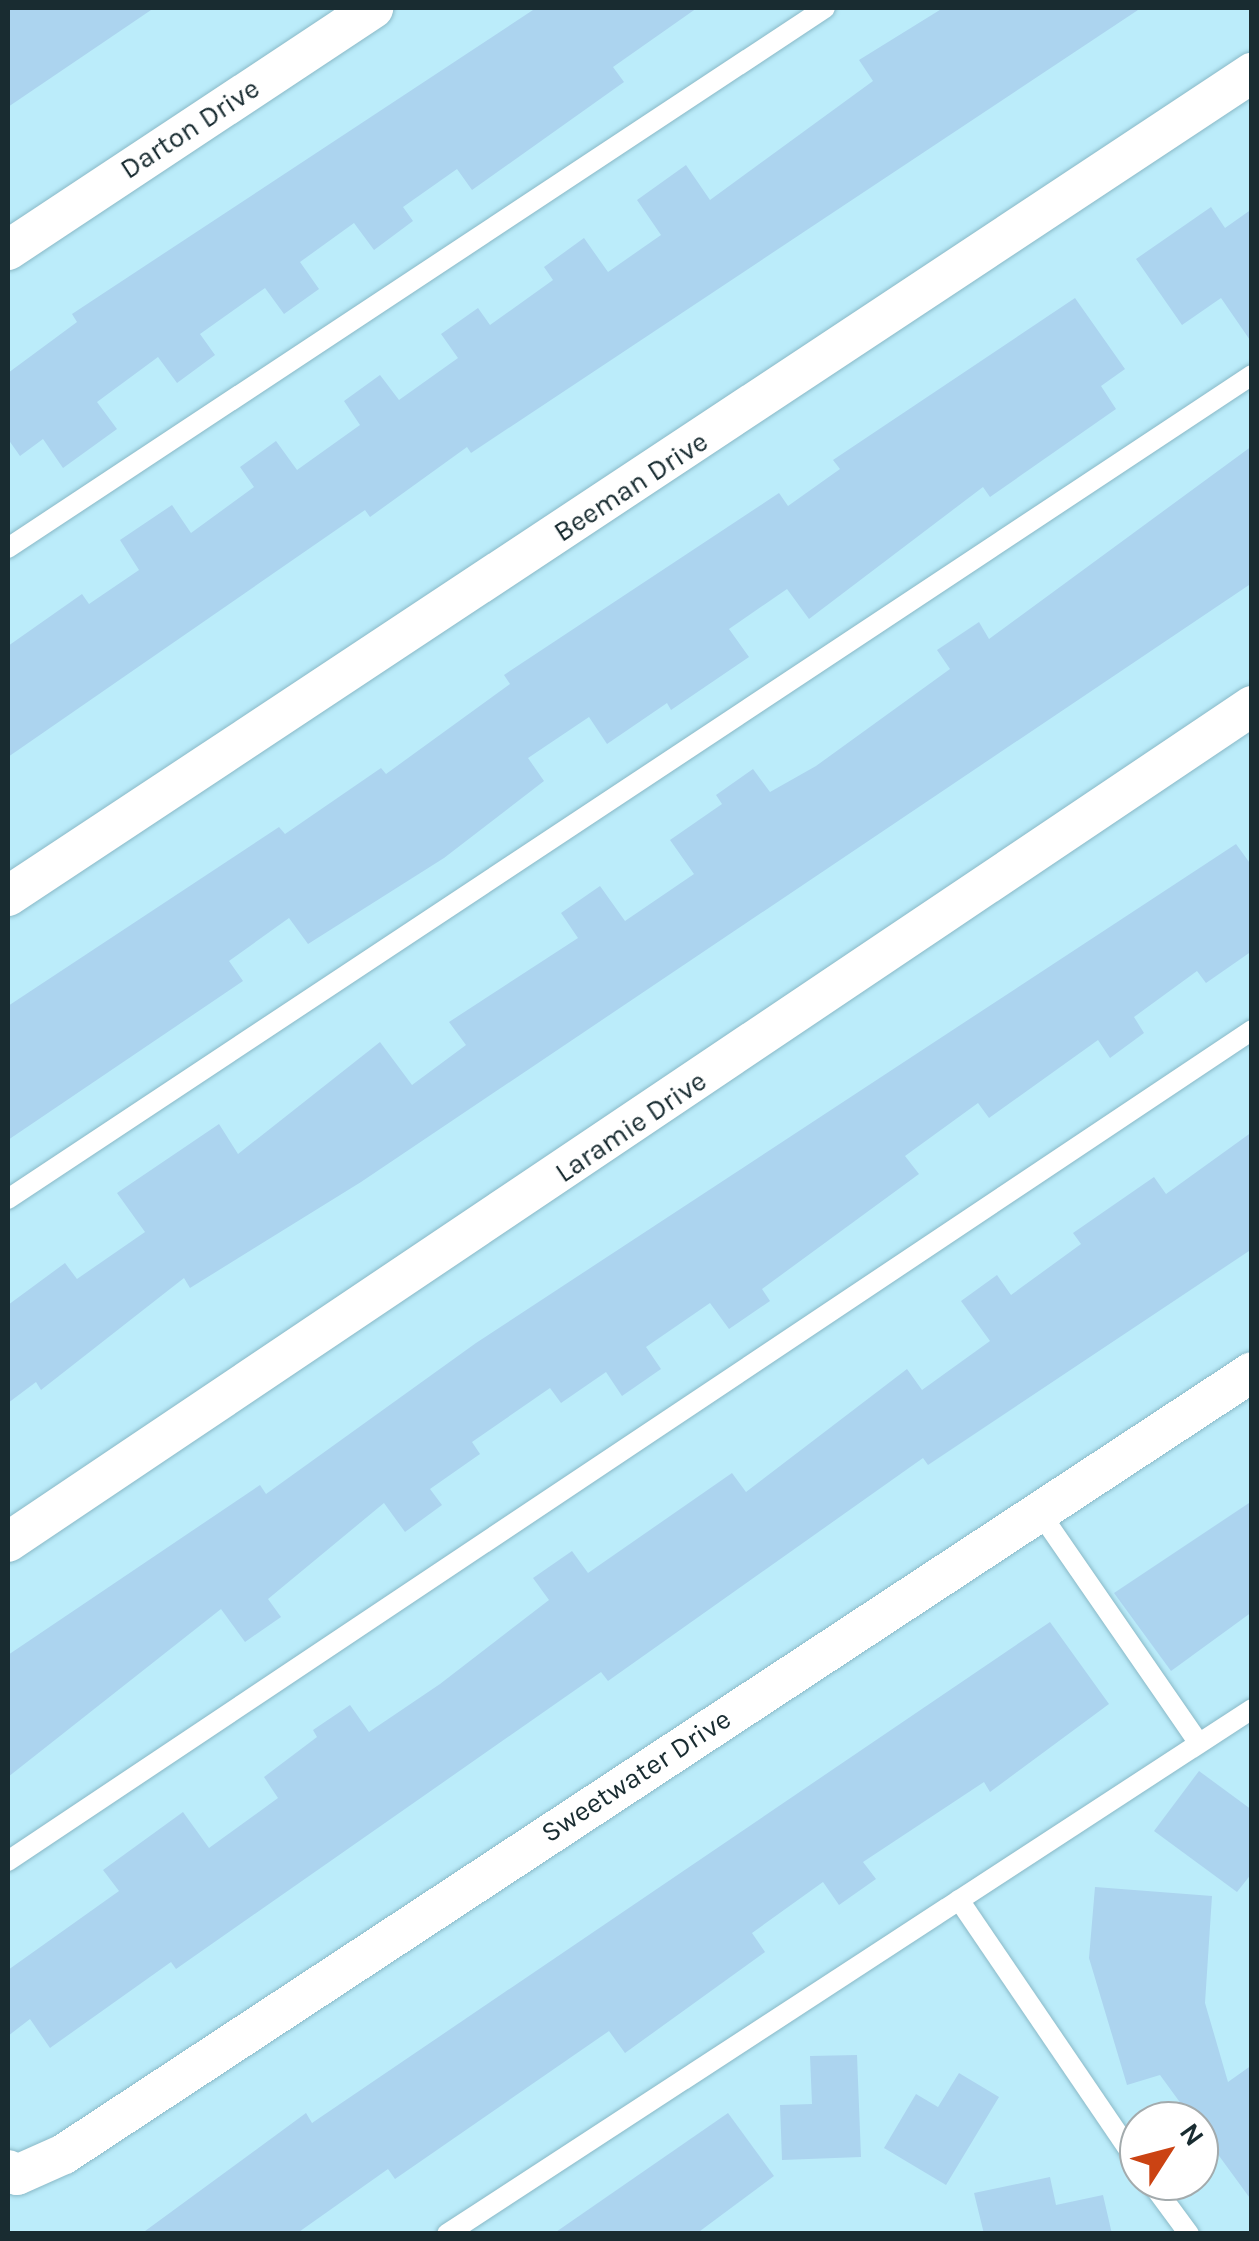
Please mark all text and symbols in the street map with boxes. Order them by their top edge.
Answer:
street label: Darton Drive [114,72,266,186]
street label: Beeman Drive [548,425,714,549]
street label: Laramie Drive [549,1064,713,1190]
street label: Sweetwater Drive [535,1702,737,1850]
north arrow [1119,2101,1219,2201]
text: N [1173,2116,1211,2152]

